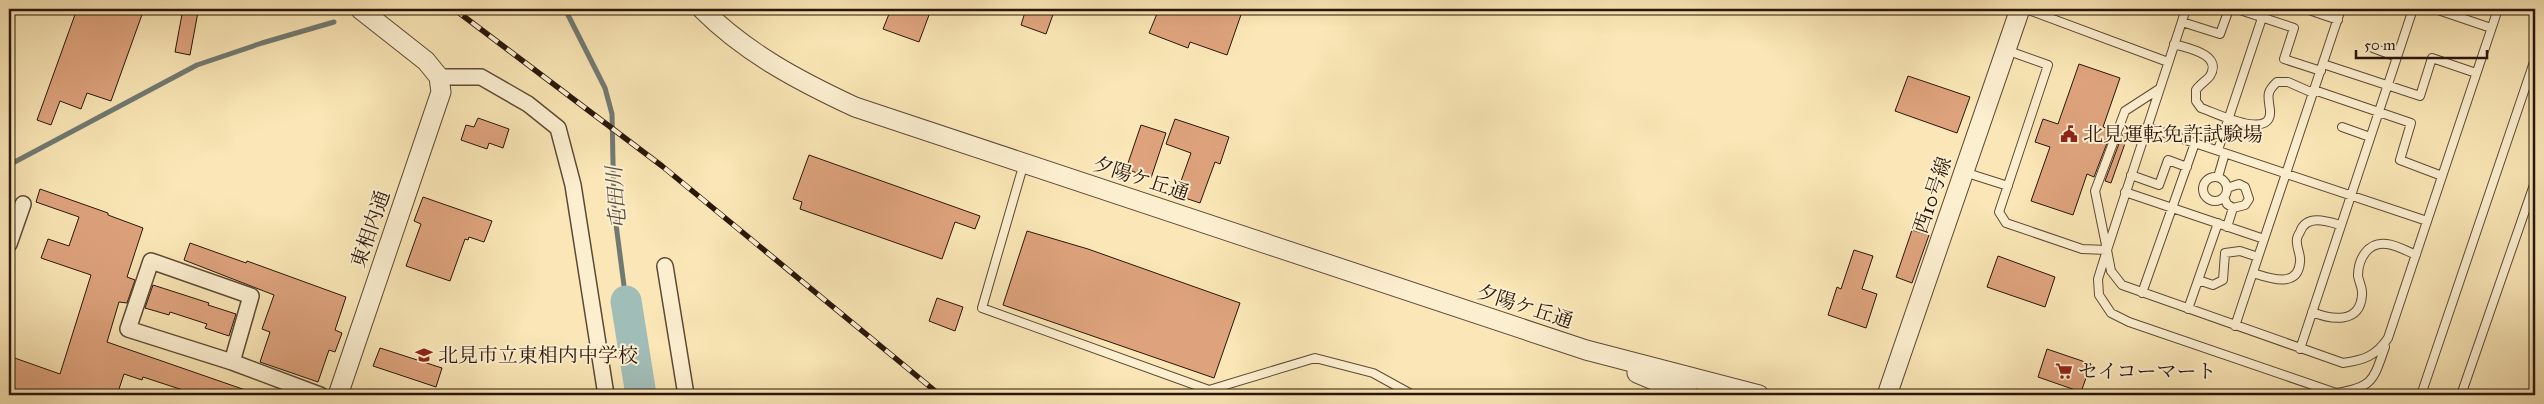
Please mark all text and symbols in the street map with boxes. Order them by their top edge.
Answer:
scale bar [2356,28,2488,60]
text: 50 m [2364,36,2396,54]
place label: 北見運転免許試験場 [2083,122,2263,146]
public building icon: 北見運転免許試験場 [2059,124,2079,144]
street label: 夕陽ケ丘通 [1090,151,1192,205]
street label: 西10号線 [1908,154,1956,236]
water label: 屯田川 [601,164,631,230]
street label: 東相内通 [346,187,394,271]
street label: 夕陽ケ丘通 [1474,279,1576,333]
place label: 北見市立東相内中学校 [438,343,638,367]
school or university icon: 北見市立東相内中学校 [414,345,434,365]
place label: セイコーマート [2078,359,2217,383]
supermarket icon: セイコーマート [2054,361,2074,381]

